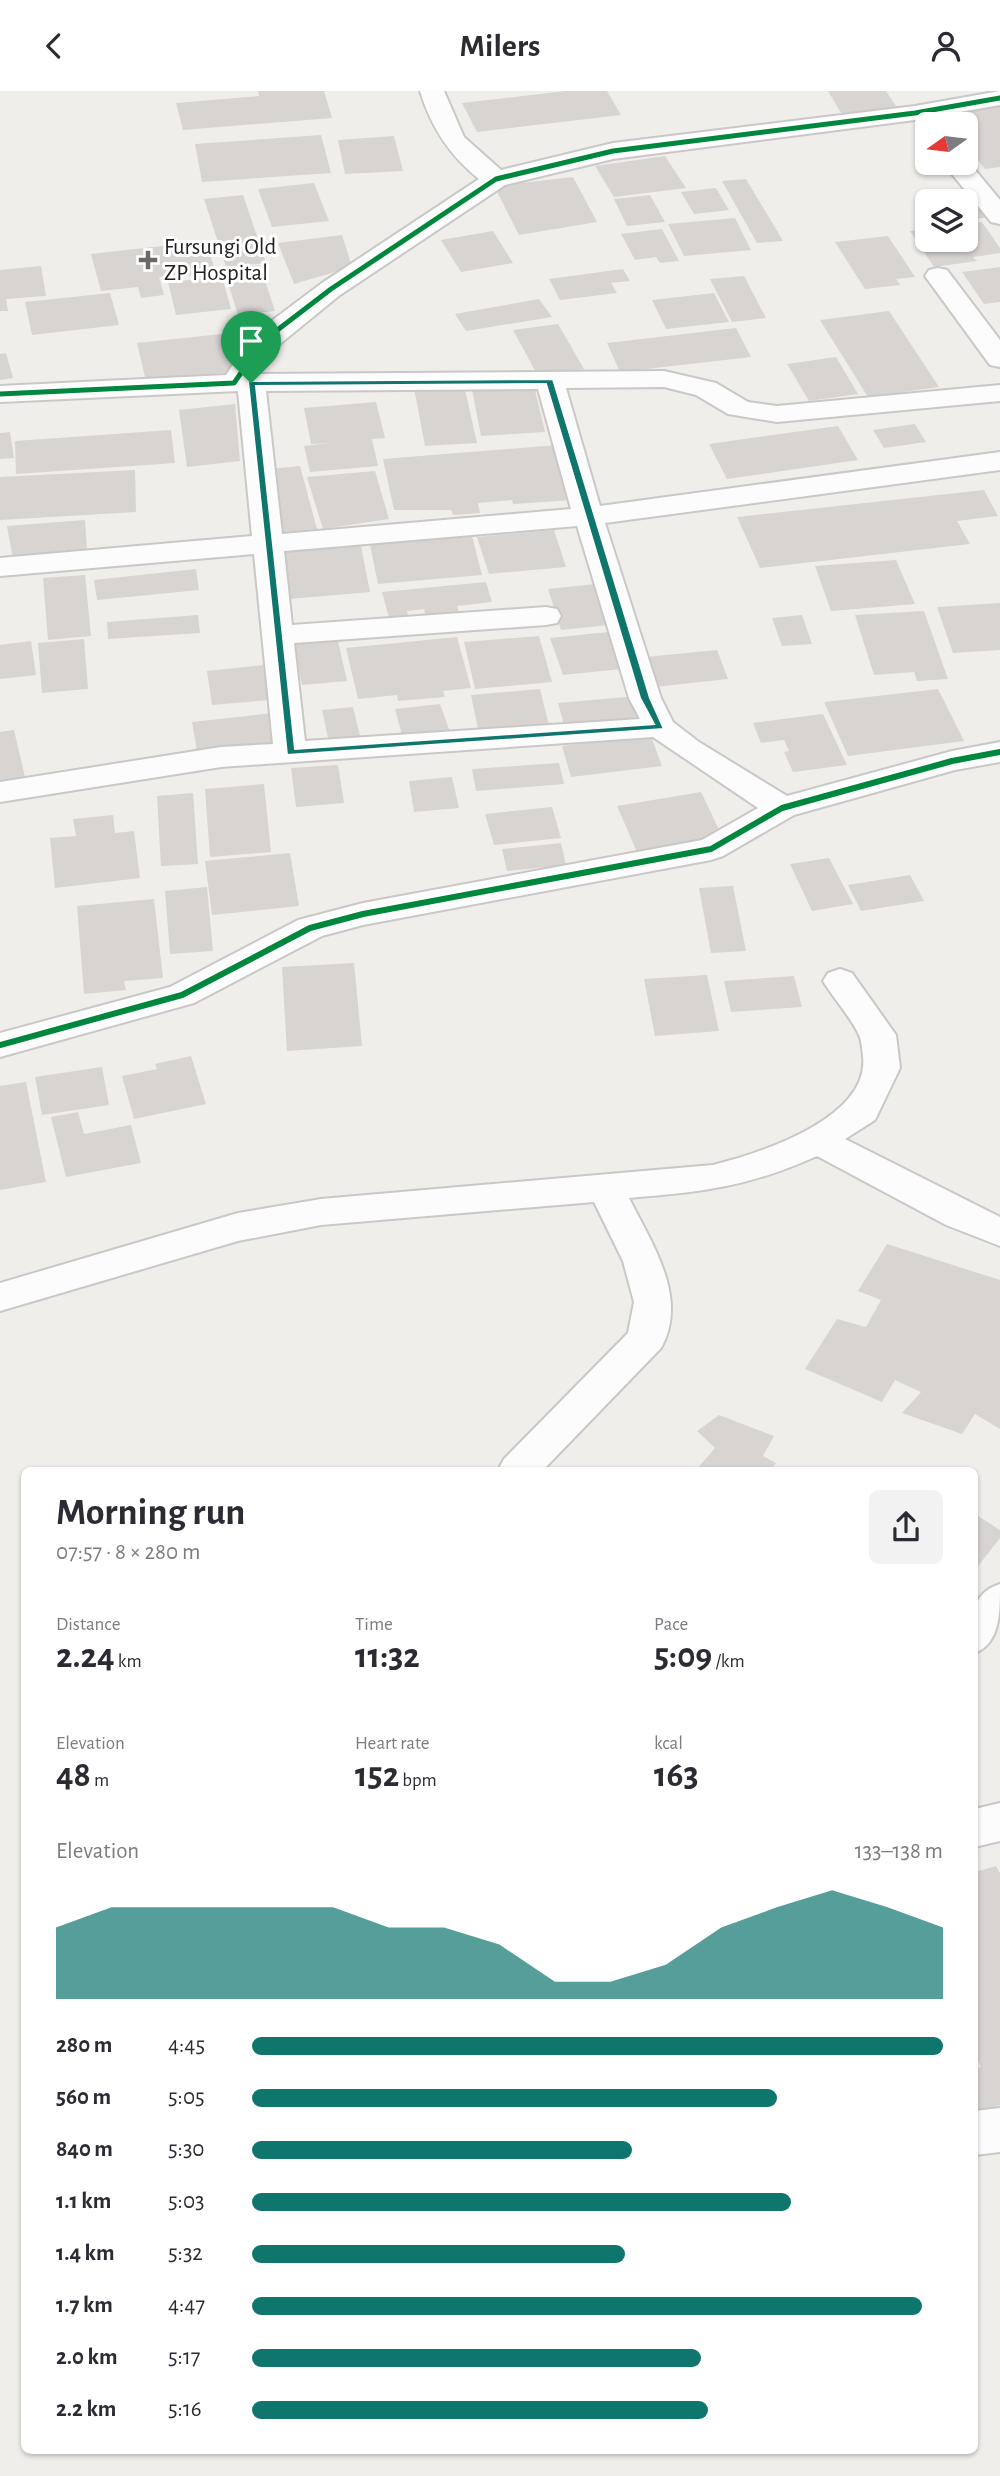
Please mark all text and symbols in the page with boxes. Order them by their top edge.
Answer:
icon: back [35,27,73,65]
icon: person [927,27,965,65]
text: Milers [460,30,540,62]
north arrow [915,112,978,175]
map controls [915,112,978,252]
button: layers [915,189,978,252]
place label: Fursungi Old ZP Hospital [164,236,277,285]
marker: Fursungi Old ZP Hospital [138,250,158,270]
pin [221,311,281,383]
icon: arrive [232,322,270,360]
button: share [869,1490,943,1564]
text: Morning run [56,1494,245,1532]
text: 07:57 · 8 × 280 m [56,1541,200,1564]
text: Distance [56,1615,120,1634]
text: Time [355,1615,393,1634]
text: Pace [654,1615,688,1634]
text: 2.24 [56,1639,115,1674]
text: 11:32 [355,1639,420,1674]
text: 5:09 [654,1639,712,1674]
text: km [115,1652,142,1671]
text: /km [712,1652,745,1671]
text: Elevation [56,1734,125,1753]
text: Heart rate [355,1734,430,1753]
text: kcal [654,1734,683,1753]
text: 48 [56,1758,91,1793]
text: 152 [355,1758,399,1793]
text: 163 [654,1758,699,1793]
text: m [91,1771,109,1790]
text: bpm [399,1771,437,1790]
text: Elevation [56,1840,139,1863]
text: 133–138 m [855,1840,943,1863]
text: 280 m [56,2034,112,2057]
text: 4:45 [168,2034,205,2057]
text: 560 m [56,2086,111,2109]
text: 5:05 [168,2086,205,2109]
text: 840 m [56,2138,113,2161]
text: 5:30 [168,2138,205,2161]
text: 1.1 km [56,2190,111,2213]
text: 5:03 [168,2190,205,2213]
text: 1.4 km [56,2242,115,2265]
text: 5:32 [168,2242,203,2265]
text: 1.7 km [56,2294,113,2317]
text: 4:47 [168,2294,205,2317]
text: 2.0 km [56,2346,118,2369]
text: 5:17 [168,2346,200,2369]
text: 2.2 km [56,2398,116,2421]
text: 5:16 [168,2398,202,2421]

